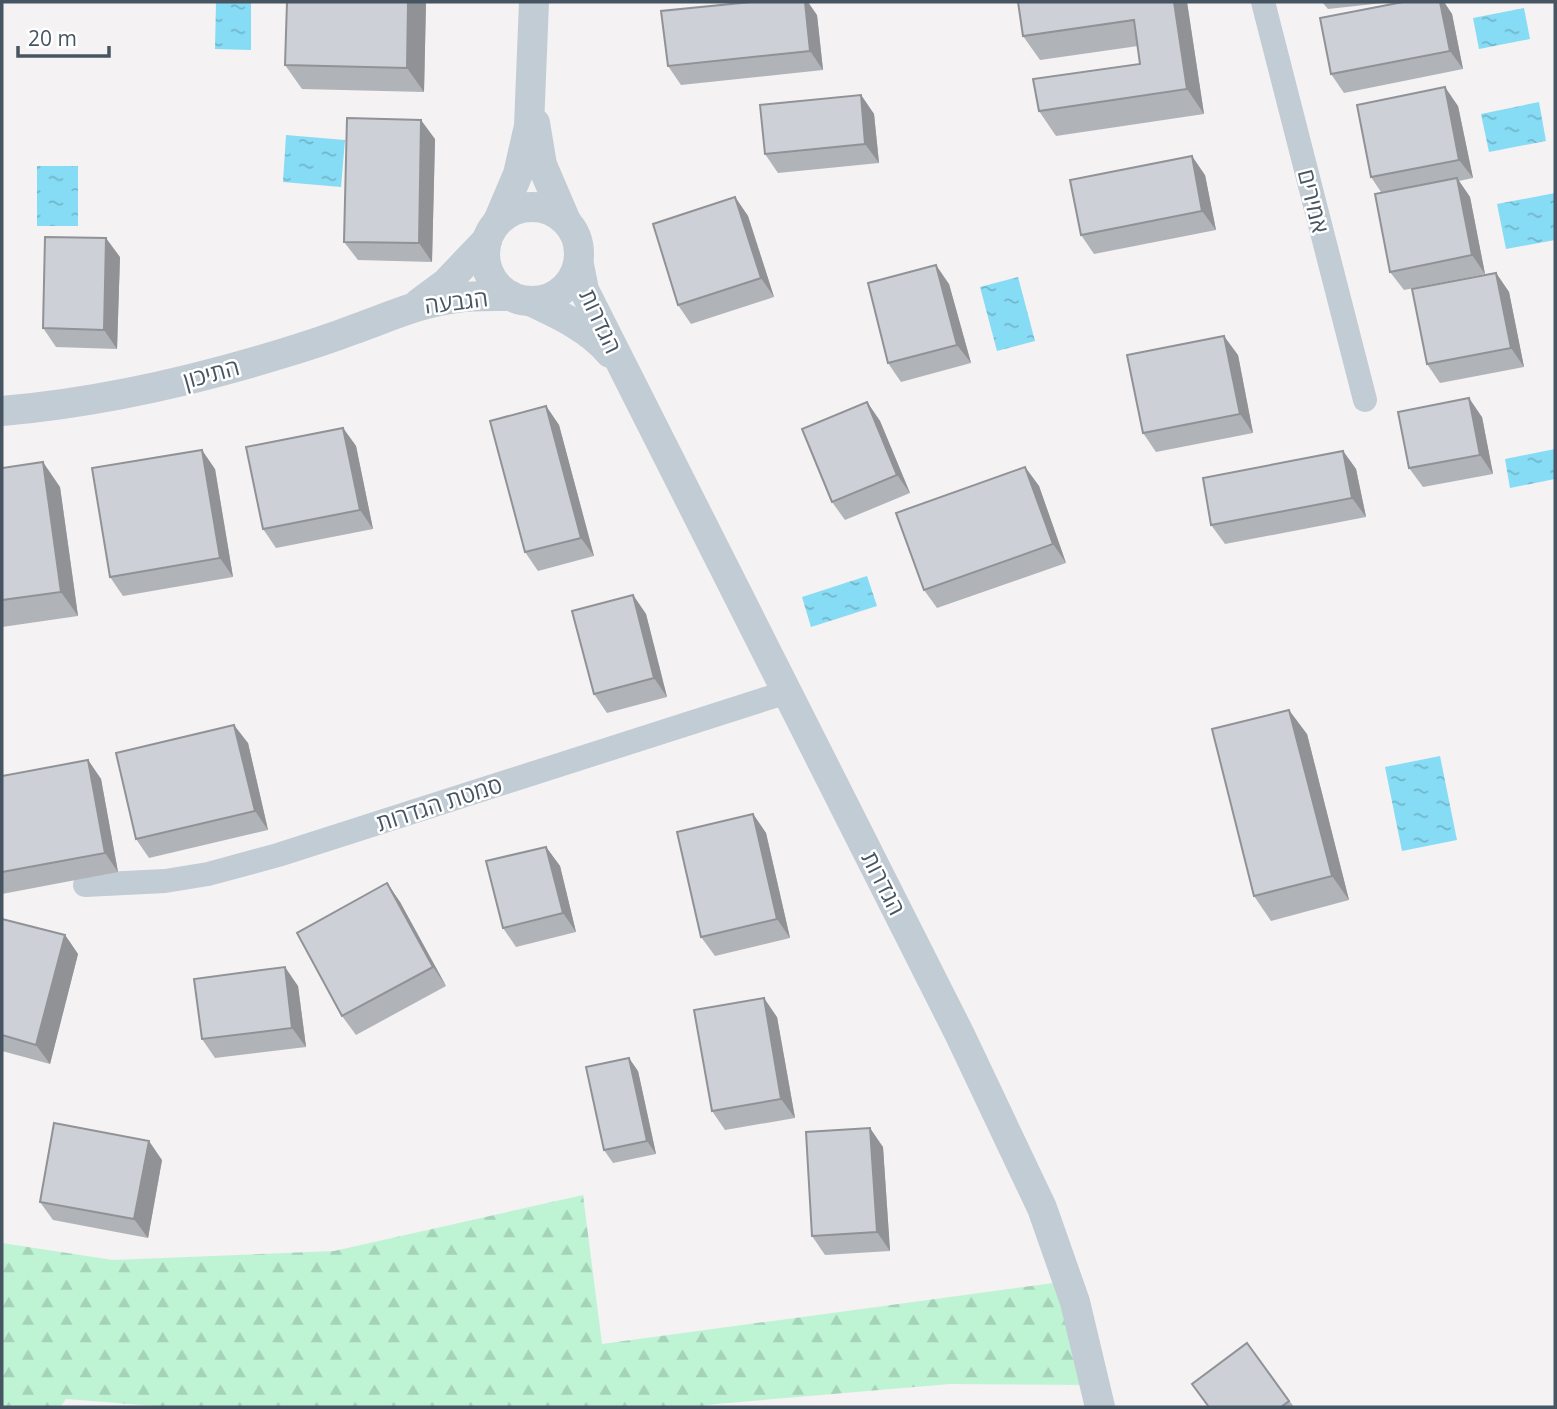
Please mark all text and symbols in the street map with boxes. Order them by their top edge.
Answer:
scale bar [18,14,108,58]
text: 20 m [28,24,77,52]
street label: אמירים [1291,166,1337,236]
street label: הגבעה [422,281,490,321]
street label: הגדרות [572,284,630,358]
street label: התיכון [179,350,243,396]
street label: סמטת הגדרות [372,768,506,838]
street label: הגדרות [854,846,914,920]

